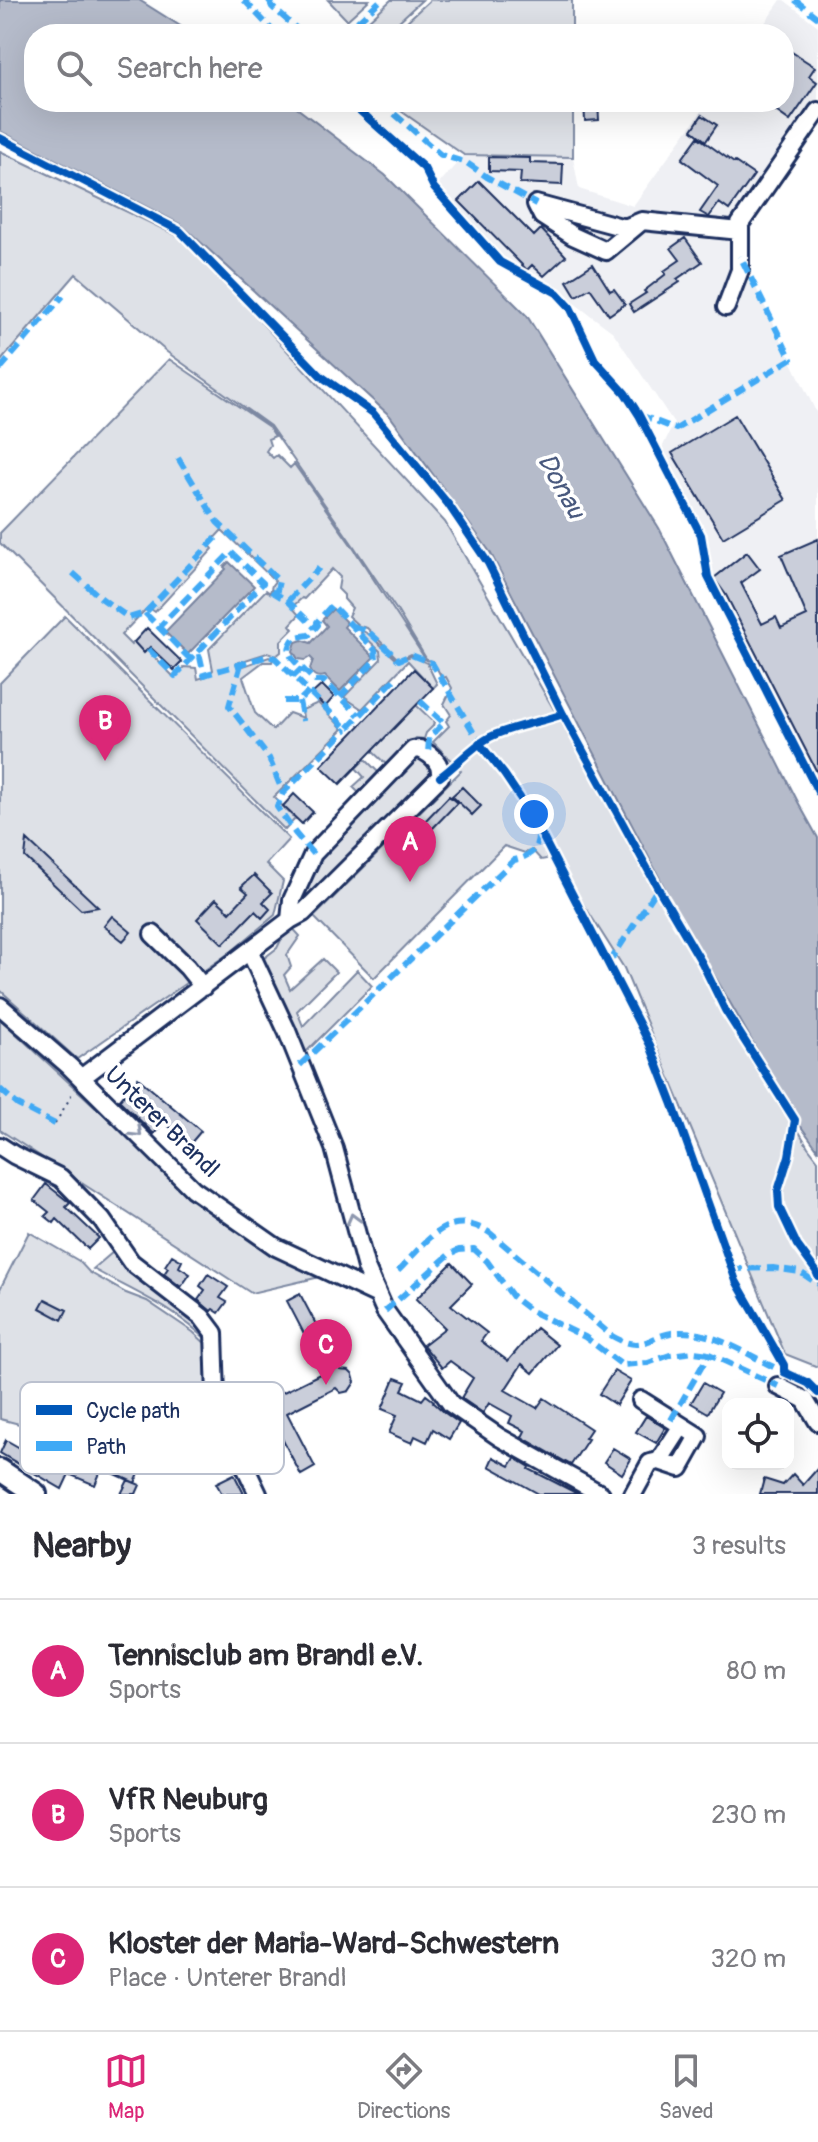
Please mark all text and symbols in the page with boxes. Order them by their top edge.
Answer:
search box [24,24,794,112]
icon: search [52,46,96,90]
text: Search here [116,50,263,87]
water label: Donau [530,448,593,526]
pin: B [79,695,131,761]
your location [514,794,554,834]
pin: A [384,816,436,882]
street label: Unterer Brandl [99,1060,225,1184]
one-way arrow [128,1123,142,1138]
one-way arrow [345,1213,362,1227]
pin: C [300,1319,352,1385]
legend [20,1382,284,1474]
text: Cycle path [86,1397,180,1425]
map controls [722,1398,794,1470]
button: locate [722,1398,794,1470]
text: Path [86,1433,126,1461]
text: Nearby [32,1525,131,1568]
text: 3 results [692,1530,786,1562]
text: Tennisclub am Brandl e.V. [108,1637,423,1674]
text: A [50,1655,66,1687]
text: 80 m [726,1655,786,1687]
text: Sports [108,1674,181,1706]
text: VfR Neuburg [108,1781,268,1818]
text: B [51,1799,65,1831]
text: 230 m [711,1799,786,1831]
text: Sports [108,1818,181,1850]
text: Kloster der Maria-Ward-Schwestern [108,1925,559,1962]
text: C [50,1943,66,1975]
text: 320 m [710,1943,786,1975]
text: Place · Unterer Brandl [108,1962,347,1994]
tab: Map [104,2049,148,2125]
tab: Directions [357,2049,450,2125]
tab: Saved [659,2049,714,2125]

